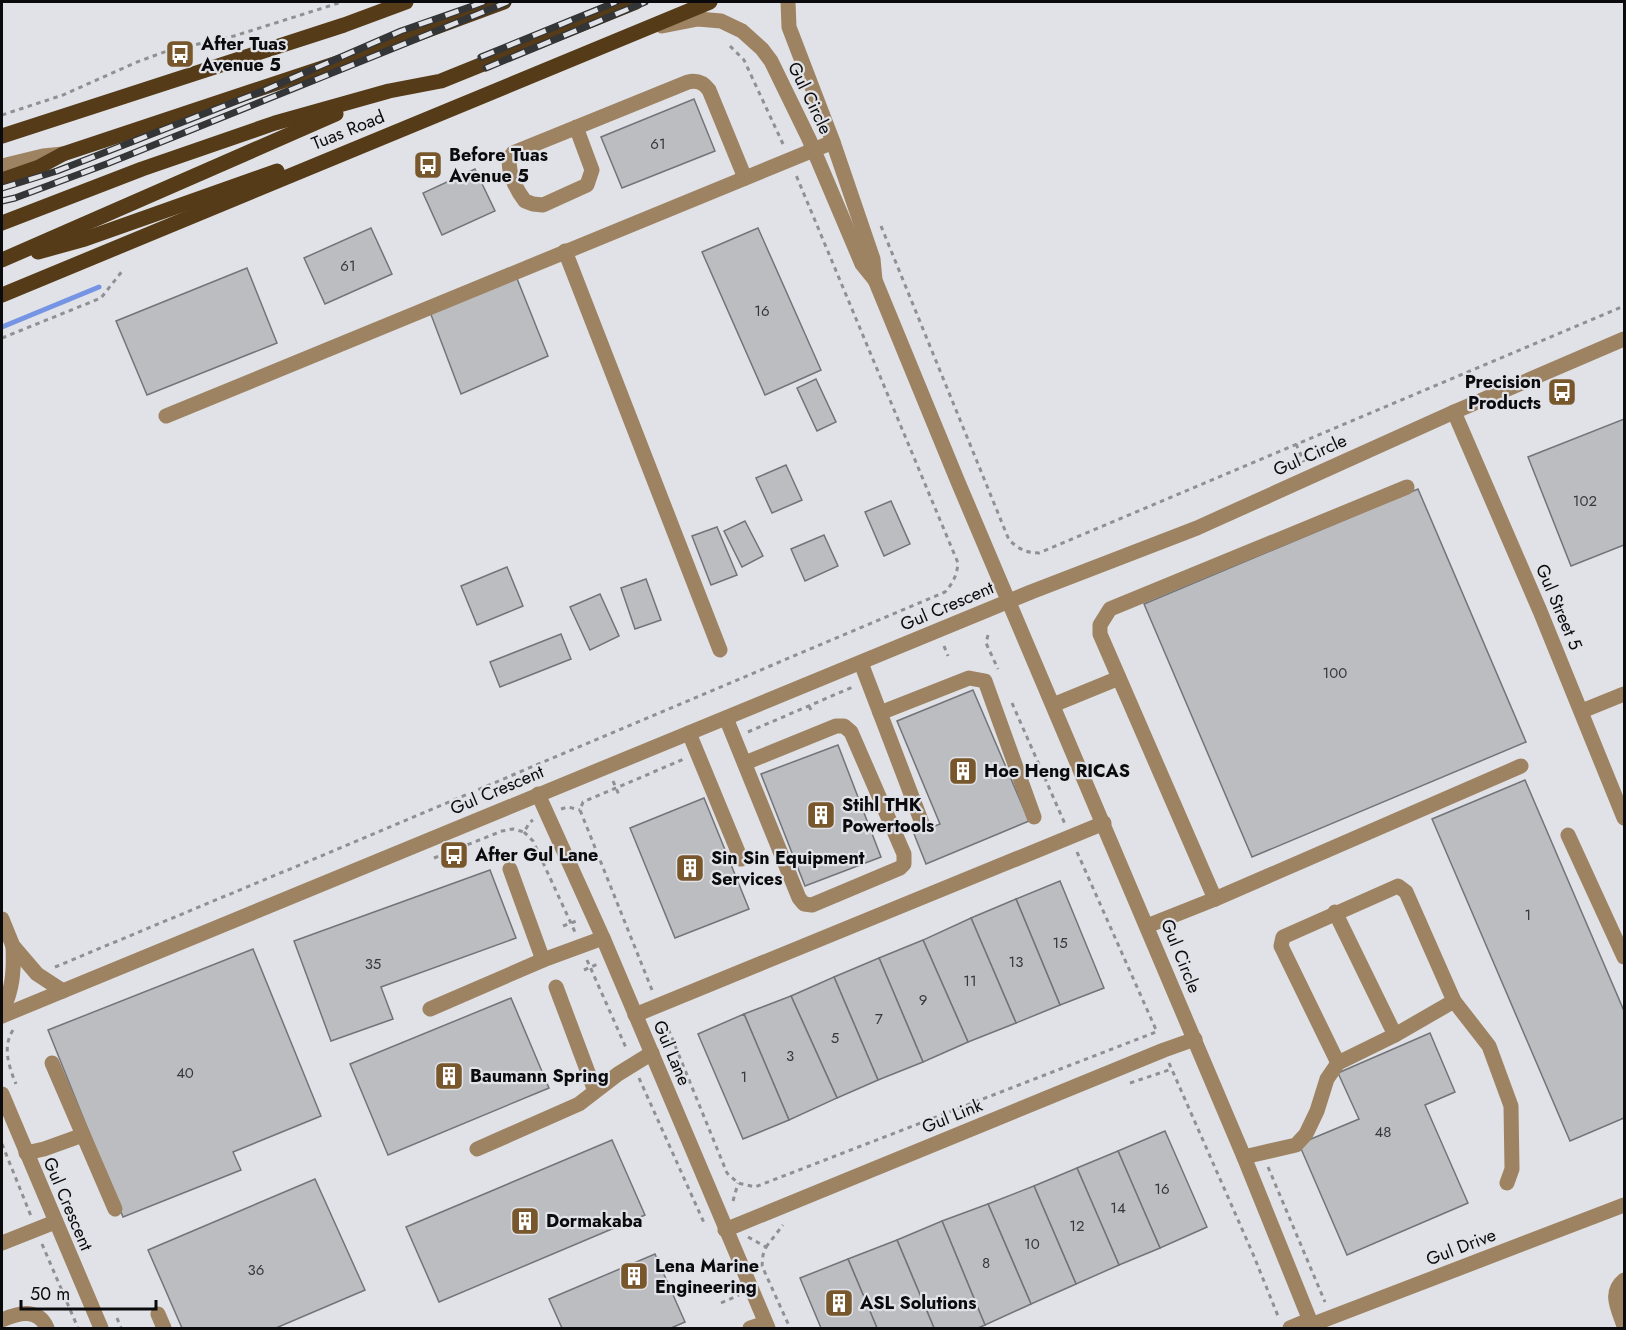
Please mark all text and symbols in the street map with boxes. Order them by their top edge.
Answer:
place label: After Tuas Avenue 5 [200,31,286,78]
bus stop icon: After Tuas Avenue 5 [164,38,196,70]
street label: Gul Circle [781,57,839,139]
street label: Tuas Road [308,104,388,156]
house number: 61 [650,133,666,155]
place label: Before Tuas Avenue 5 [448,142,548,189]
bus stop icon: Before Tuas Avenue 5 [412,149,444,181]
house number: 61 [340,255,356,277]
house number: 16 [754,300,770,322]
place label: Precision Products [1465,369,1541,416]
bus stop icon: Precision Products [1546,376,1578,408]
street label: Gul Circle [1269,427,1351,483]
house number: 102 [1573,490,1597,512]
street label: Gul Street 5 [1529,560,1589,654]
street label: Gul Crescent [896,574,998,637]
house number: 100 [1323,662,1347,684]
building icon: Hoe Heng RICAS [947,755,979,787]
street label: Gul Crescent [446,758,548,821]
place label: Hoe Heng RICAS [984,758,1130,784]
place label: Stihl THK Powertools [842,792,934,839]
building icon: Stihl THK Powertools [805,799,837,831]
bus stop icon: After Gul Lane [438,839,470,871]
place label: After Gul Lane [474,842,598,868]
place label: Sin Sin Equipment Services [711,845,865,892]
building icon: Sin Sin Equipment Services [674,852,706,884]
house number: 1 [1525,904,1531,926]
street label: Gul Circle [1154,915,1208,997]
house number: 15 [1052,932,1068,954]
house number: 13 [1009,951,1023,973]
house number: 35 [365,953,381,975]
house number: 11 [963,970,977,992]
house number: 9 [919,989,927,1011]
house number: 7 [875,1008,883,1030]
street label: Gul Lane [647,1016,697,1090]
house number: 5 [831,1027,839,1049]
house number: 3 [786,1045,794,1067]
building icon: Baumann Spring [433,1060,465,1092]
house number: 40 [176,1062,194,1084]
place label: Baumann Spring [470,1063,609,1089]
house number: 1 [741,1066,747,1088]
street label: Gul Link [918,1092,986,1140]
house number: 48 [1375,1121,1391,1143]
street label: Gul Crescent [37,1153,100,1255]
house number: 16 [1154,1178,1170,1200]
house number: 14 [1110,1197,1126,1219]
building icon: Dormakaba [509,1205,541,1237]
place label: Dormakaba [546,1208,643,1234]
house number: 12 [1069,1215,1085,1237]
street label: Gul Drive [1422,1222,1500,1272]
house number: 10 [1024,1233,1040,1255]
house number: 8 [982,1252,990,1274]
place label: Lena Marine Engineering [655,1253,759,1300]
house number: 36 [248,1259,264,1281]
building icon: Lena Marine Engineering [618,1260,650,1292]
scale bar [21,1273,156,1311]
text: 50 m [30,1281,70,1307]
building icon: ASL Solutions [823,1287,855,1319]
place label: ASL Solutions [859,1290,976,1316]

